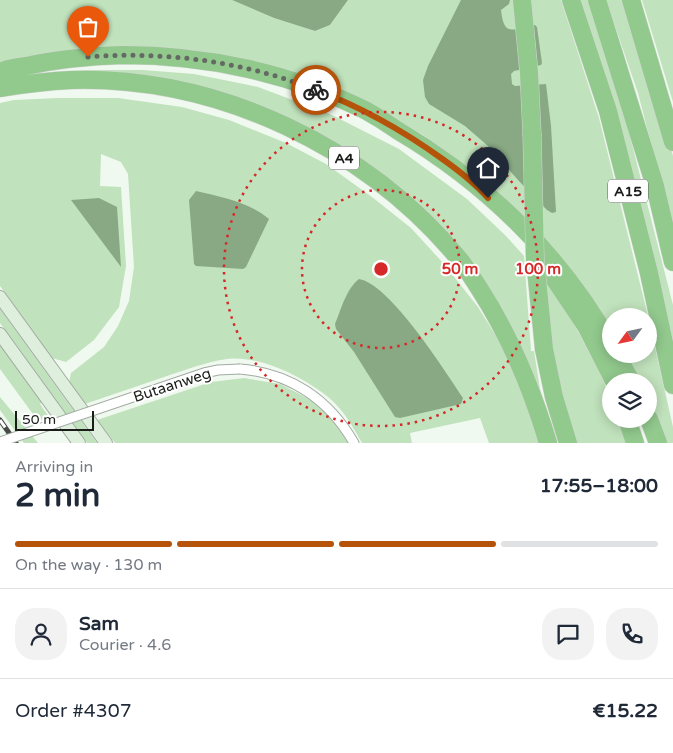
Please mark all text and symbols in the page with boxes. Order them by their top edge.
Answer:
pin [67,6,109,57]
icon: bag [74,13,102,41]
courier [291,65,341,115]
icon: bike [302,76,330,104]
road number: A4 [329,146,359,170]
pin [467,147,509,198]
icon: home [474,154,502,182]
road number: A15 [608,180,648,202]
centre of rings [372,260,390,278]
text: 50 m [442,260,478,278]
text: 100 m [515,260,561,278]
north arrow [602,308,658,362]
map controls [602,308,657,428]
street label: Butaanweg [131,364,213,406]
button: layers [602,373,657,428]
scale bar [15,408,94,431]
text: 50 m [22,411,56,428]
text: Arriving in [15,457,93,477]
text: 17:55–18:00 [540,475,658,497]
text: 2 min [15,477,100,515]
text: On the way · 130 m [15,555,162,575]
button: person [15,608,67,660]
button: chat [542,608,594,660]
button: phone [606,608,658,660]
text: Sam [79,613,119,635]
text: Courier · 4.6 [79,635,171,655]
text: Order #4307 [15,700,132,722]
text: €15.22 [593,700,658,722]

